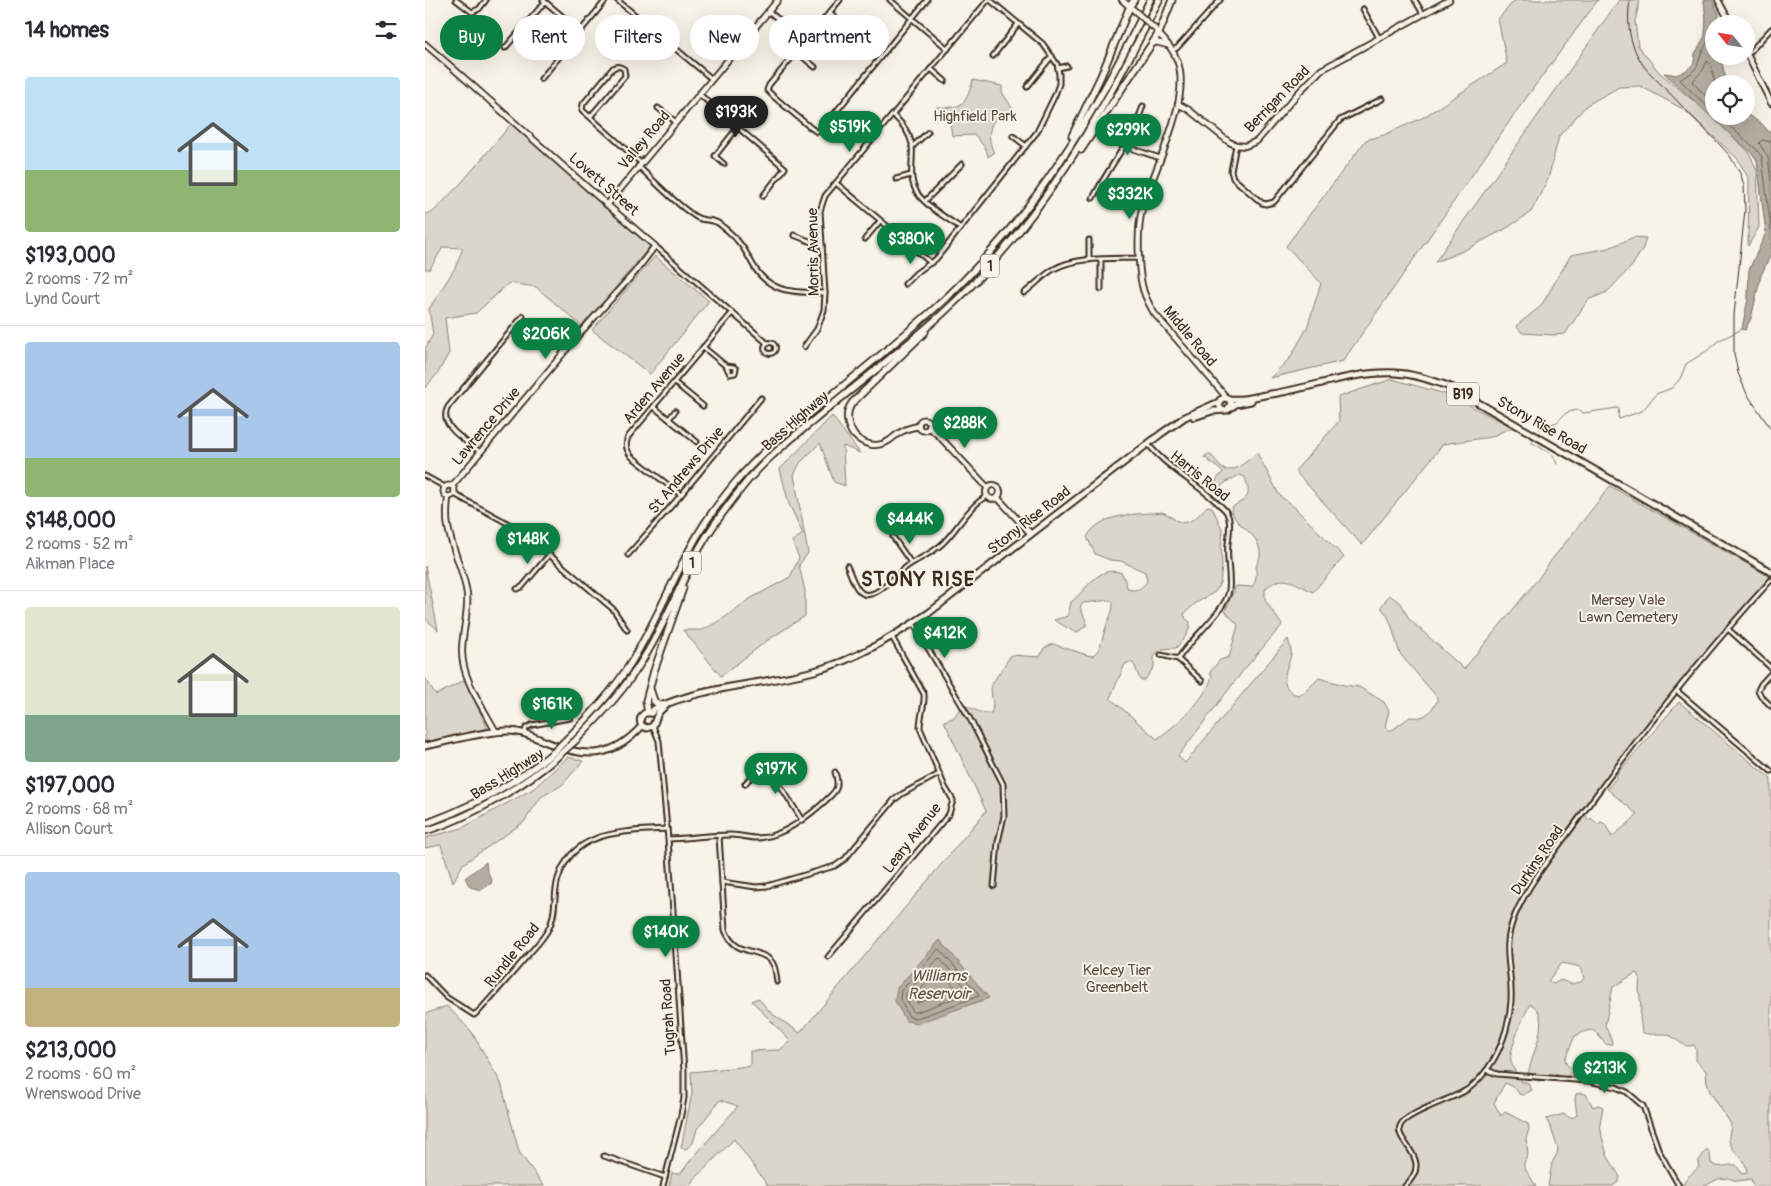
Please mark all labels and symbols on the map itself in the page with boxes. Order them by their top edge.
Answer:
north arrow [1705,15,1755,65]
street label: Berrigan Road [1241,62,1314,137]
pin: $193K [701,96,771,138]
street label: Valley Road [614,107,675,174]
park label: Highfield Park [933,107,1017,126]
pin: $519K [815,110,885,153]
pin: $299K [1093,114,1163,156]
street label: Lovett Street [565,149,643,221]
pin: $332K [1095,178,1165,220]
street label: Morris Avenue [803,207,824,296]
pin: $380K [876,222,946,265]
road number: 1 [981,255,999,278]
street label: Middle Road [1159,302,1221,371]
pin: $206K [511,318,581,360]
street label: Arden Avenue [619,348,690,428]
road number: B19 [1447,382,1479,406]
street label: Lawrence Drive [448,383,525,469]
street label: Bass Highway [758,387,833,456]
street label: Stony Rise Road [1494,392,1590,459]
pin: $288K [930,406,1000,449]
street label: St Andrews Drive [644,422,729,518]
street label: Harris Road [1166,447,1233,506]
street label: Stony Rise Road [984,482,1075,559]
pin: $444K [875,502,945,545]
pin: $148K [493,522,563,565]
road number: 1 [683,552,701,574]
district label: STONY RISE [861,567,975,592]
park label: Mersey Vale Lawn Cemetery [1578,591,1678,627]
pin: $412K [910,616,980,659]
pin: $161K [517,688,587,730]
street label: Bass Highway [467,744,548,804]
pin: $197K [741,752,811,795]
street label: Leary Avenue [879,799,946,877]
street label: Durkins Road [1507,822,1568,899]
pin: $140K [631,916,701,958]
street label: Rundle Road [481,919,544,991]
park label: Kelcey Tier Greenbelt [1083,961,1152,997]
water label: Williams Reservoir [908,966,972,1004]
street label: Tugrah Road [656,978,681,1056]
pin: $213K [1570,1052,1640,1094]

